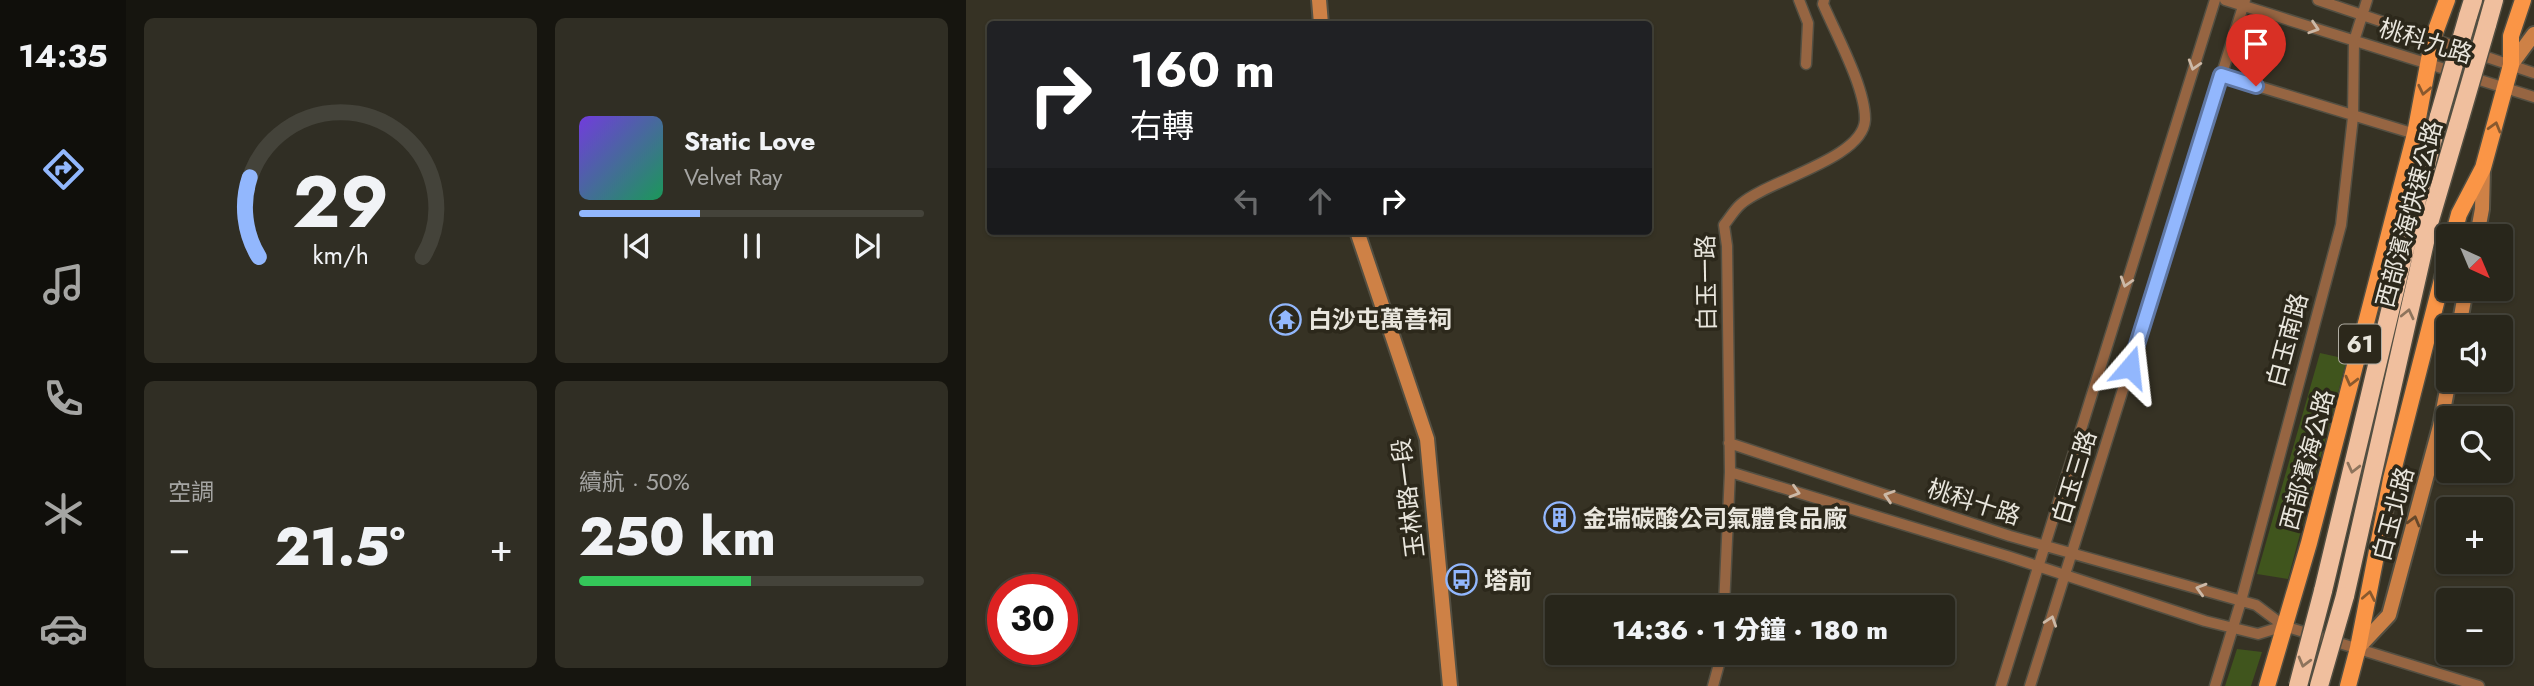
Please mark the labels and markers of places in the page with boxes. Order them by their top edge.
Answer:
pin [2226,14,2286,86]
temple icon: 白沙屯萬善祠 [1268,302,1302,336]
place label: 白沙屯萬善祠 [1308,302,1452,337]
building icon: 金瑞碳酸公司氣體食品廠 [1543,501,1577,535]
place label: 金瑞碳酸公司氣體食品廠 [1583,501,1847,536]
bus stop icon: 塔前 [1444,563,1478,597]
place label: 塔前 [1484,563,1532,598]

